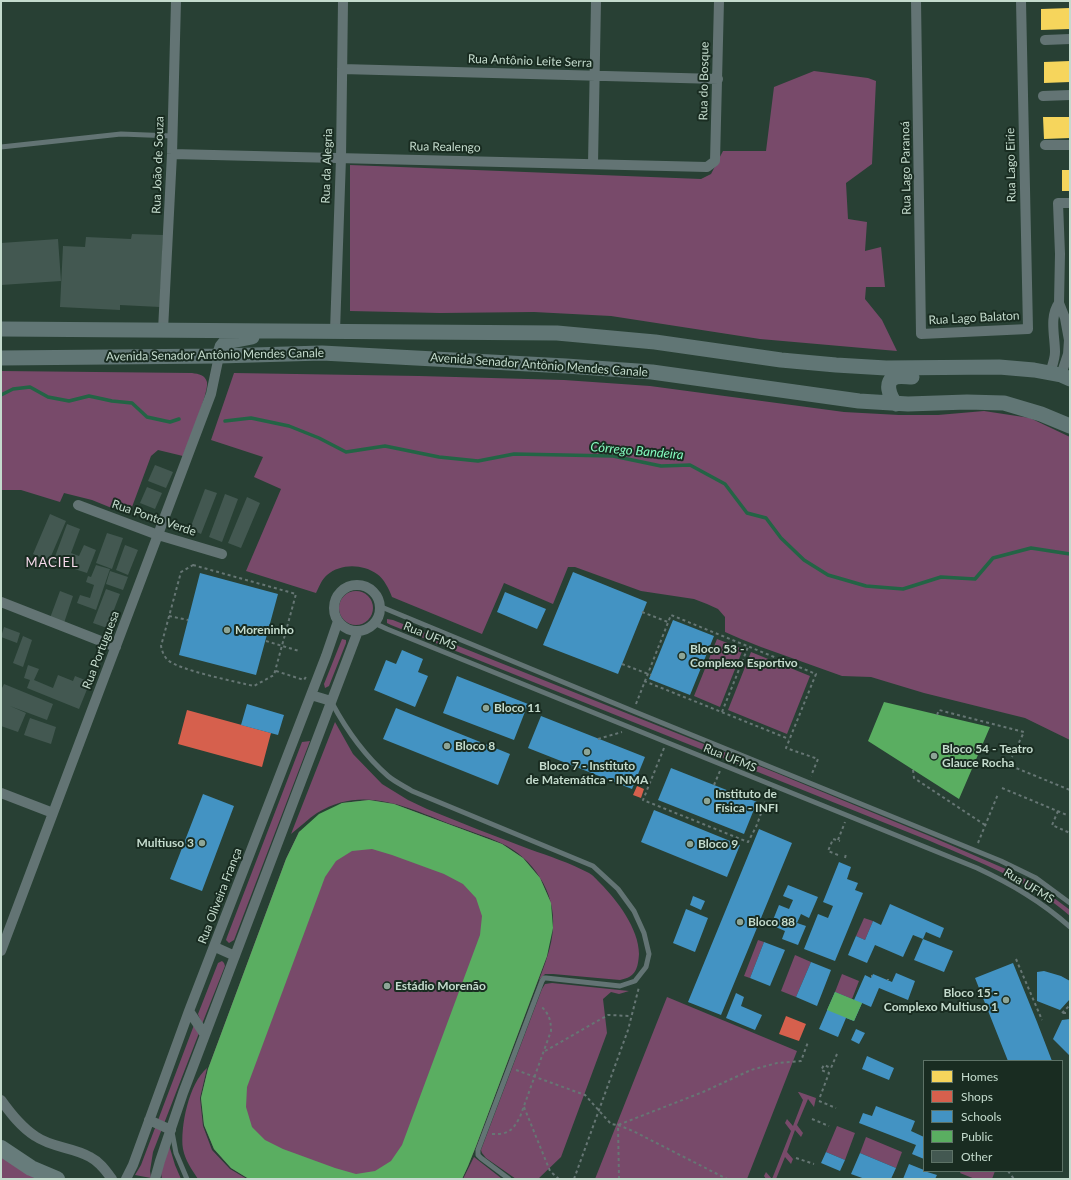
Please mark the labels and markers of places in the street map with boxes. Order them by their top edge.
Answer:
place label: Moreninho [235,623,294,637]
marker: Moreninho [222,625,232,635]
place label: Bloco 53 - Complexo Esportivo [690,642,798,670]
marker: Bloco 53 - Complexo Esportivo [677,651,687,661]
place label: Bloco 11 [494,701,541,715]
marker: Bloco 11 [481,703,491,713]
place label: Bloco 8 [455,739,495,753]
marker: Bloco 8 [442,741,452,751]
place label: Bloco 54 - Teatro Glauce Rocha [942,742,1033,770]
marker: Bloco 7 - Instituto de Matemática - INMA [582,747,592,757]
marker: Bloco 54 - Teatro Glauce Rocha [929,751,939,761]
place label: Bloco 7 - Instituto de Matemática - INMA [526,759,648,787]
place label: Instituto de Física - INFI [715,787,778,815]
marker: Instituto de Física - INFI [702,796,712,806]
place label: Multiuso 3 [136,836,194,850]
place label: Bloco 9 [698,837,738,851]
marker: Multiuso 3 [197,838,207,848]
marker: Bloco 9 [685,839,695,849]
place label: Bloco 88 [748,915,795,929]
marker: Bloco 88 [735,917,745,927]
place label: Estádio Morenão [395,979,486,993]
marker: Estádio Morenão [382,981,392,991]
place label: Bloco 15 - Complexo Multiuso 1 [884,986,998,1014]
marker: Bloco 15 - Complexo Multiuso 1 [1001,995,1011,1005]

